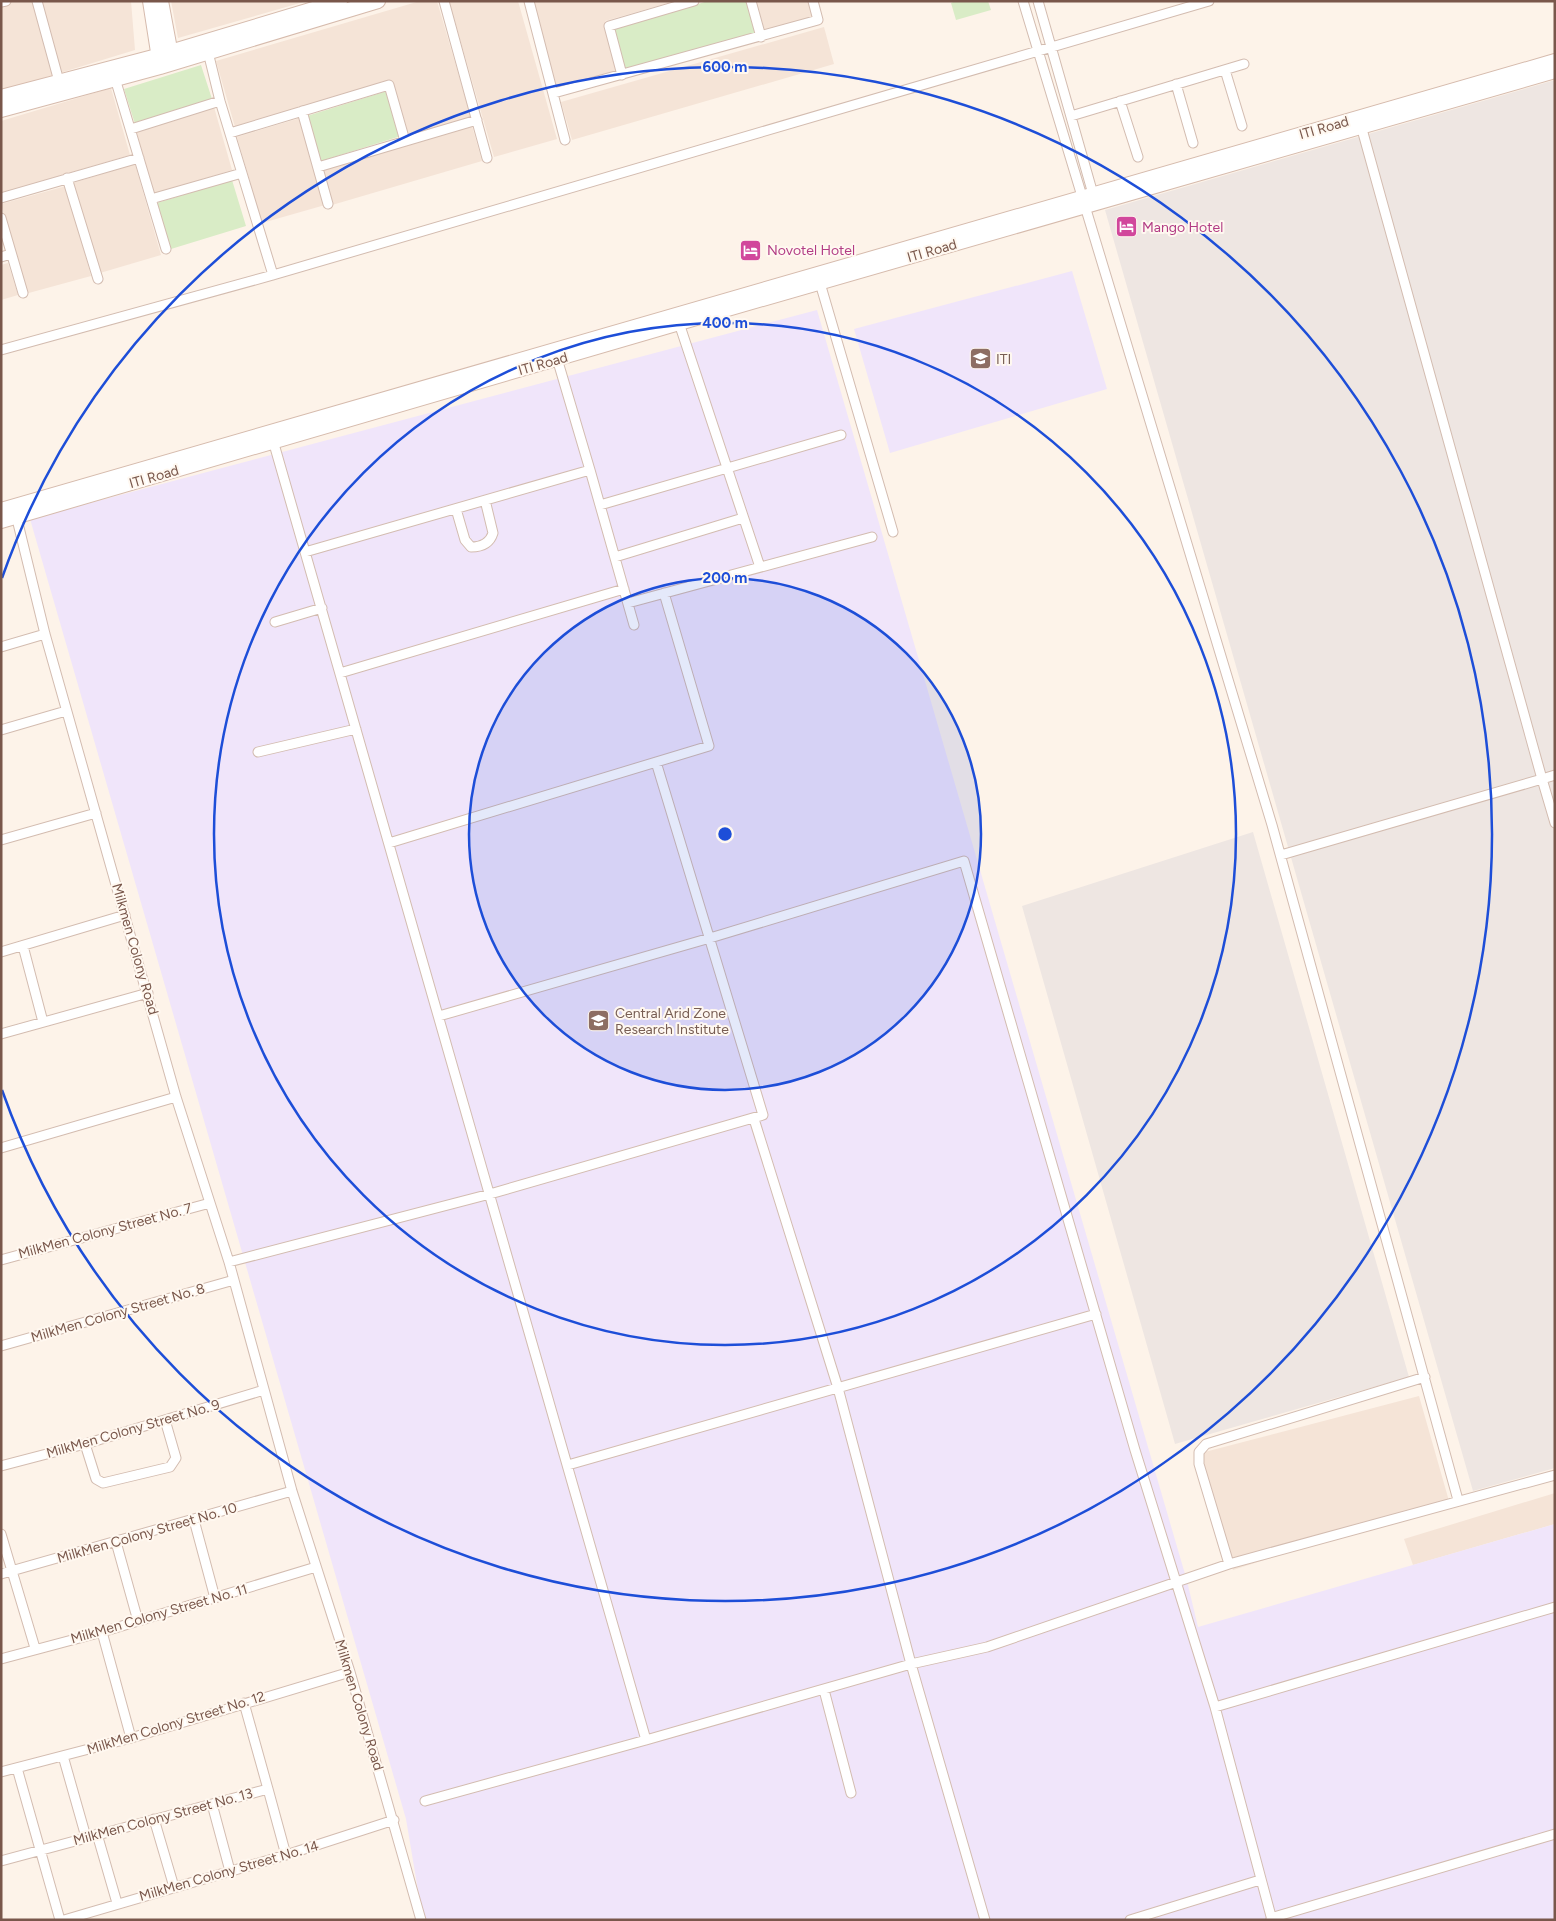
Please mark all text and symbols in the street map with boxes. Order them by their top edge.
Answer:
text: 600 m [703,58,747,76]
street label: ITI Road [1297,113,1351,143]
hotel icon: Mango Hotel [1114,215,1138,239]
place label: Mango Hotel [1142,219,1223,236]
street label: ITI Road [905,236,959,266]
hotel icon: Novotel Hotel [739,238,763,262]
place label: Novotel Hotel [767,242,855,259]
text: 400 m [702,314,748,332]
school or university icon: ITI [968,347,992,371]
street label: ITI Road [516,349,570,379]
place label: ITI [996,351,1011,368]
street label: ITI Road [127,462,181,492]
text: 200 m [703,569,747,587]
centre of rings [716,825,734,843]
street label: Milkmen Colony Road [108,881,162,1017]
place label: Central Arid Zone Research Institute [615,1005,729,1038]
school or university icon: Central Arid Zone Research Institute [587,1009,611,1033]
street label: MilkMen Colony Street No. 7 [16,1199,194,1262]
street label: MilkMen Colony Street No. 8 [29,1280,207,1346]
street label: MilkMen Colony Street No. 9 [44,1396,222,1462]
street label: MilkMen Colony Street No. 10 [55,1499,239,1567]
street label: MilkMen Colony Street No. 11 [69,1581,249,1647]
street label: Milkmen Colony Road [331,1638,387,1772]
street label: MilkMen Colony Street No. 12 [85,1688,267,1758]
street label: MilkMen Colony Street No. 13 [71,1785,255,1849]
street label: MilkMen Colony Street No. 14 [137,1837,321,1905]

